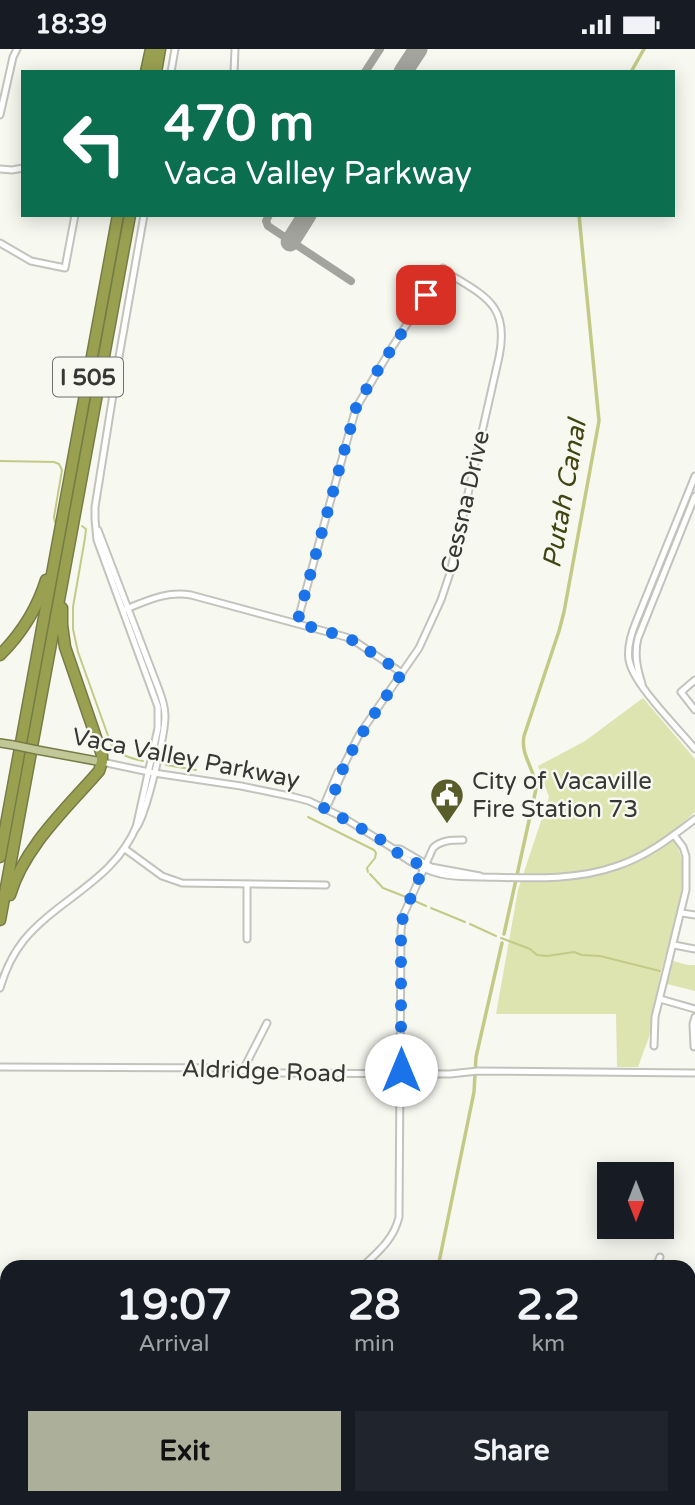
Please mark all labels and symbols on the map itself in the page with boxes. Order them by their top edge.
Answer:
pin [396,265,456,325]
road number: I 505 [53,357,123,397]
water label: Putah Canal [536,414,593,571]
street label: Cessna Drive [435,428,496,577]
street label: Vaca Valley Parkway [70,722,302,795]
place label: City of Vacaville Fire Station 73 [472,767,652,824]
public building icon: City of Vacaville Fire Station 73 [428,776,466,825]
position arrow [364,1033,438,1107]
street label: Aldridge Road [181,1054,347,1089]
north arrow [597,1162,674,1239]

